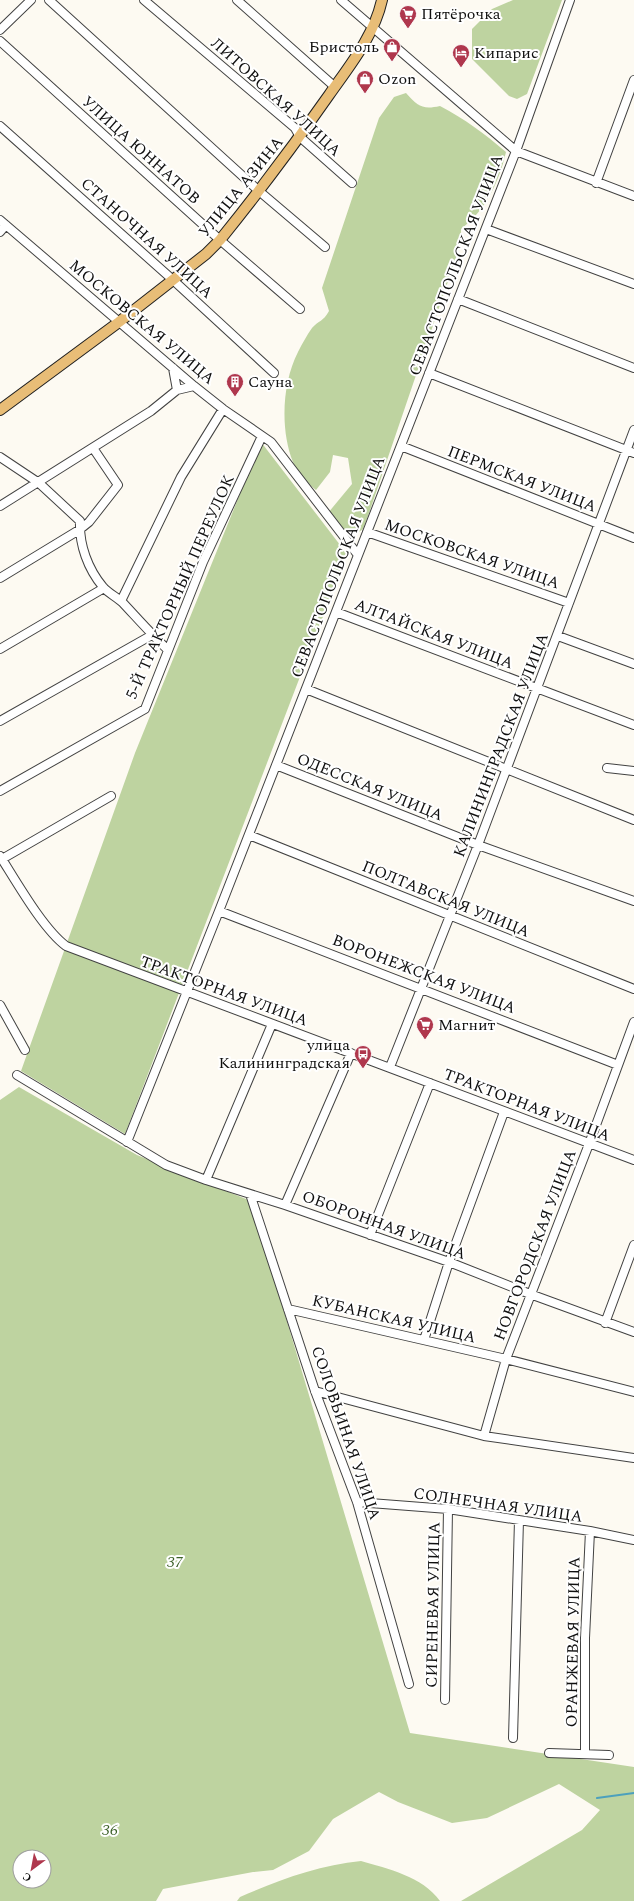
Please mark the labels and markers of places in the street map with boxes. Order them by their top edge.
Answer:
place label: Пятёрочка [421,2,501,26]
supermarket icon: Пятёрочка [398,4,418,29]
place label: Бристоль [309,35,379,59]
shop icon: Бристоль [382,37,402,62]
place label: Кипарис [474,41,539,65]
hotel icon: Кипарис [451,43,471,68]
place label: Ozon [378,67,416,91]
shop icon: Ozon [355,69,375,94]
place label: Сауна [248,370,293,394]
building icon: Сауна [225,372,245,397]
place label: Магнит [438,1013,496,1037]
supermarket icon: Магнит [415,1015,435,1040]
place label: улица Калининградская [219,1033,350,1075]
bus stop icon: улица Калининградская [353,1044,373,1069]

